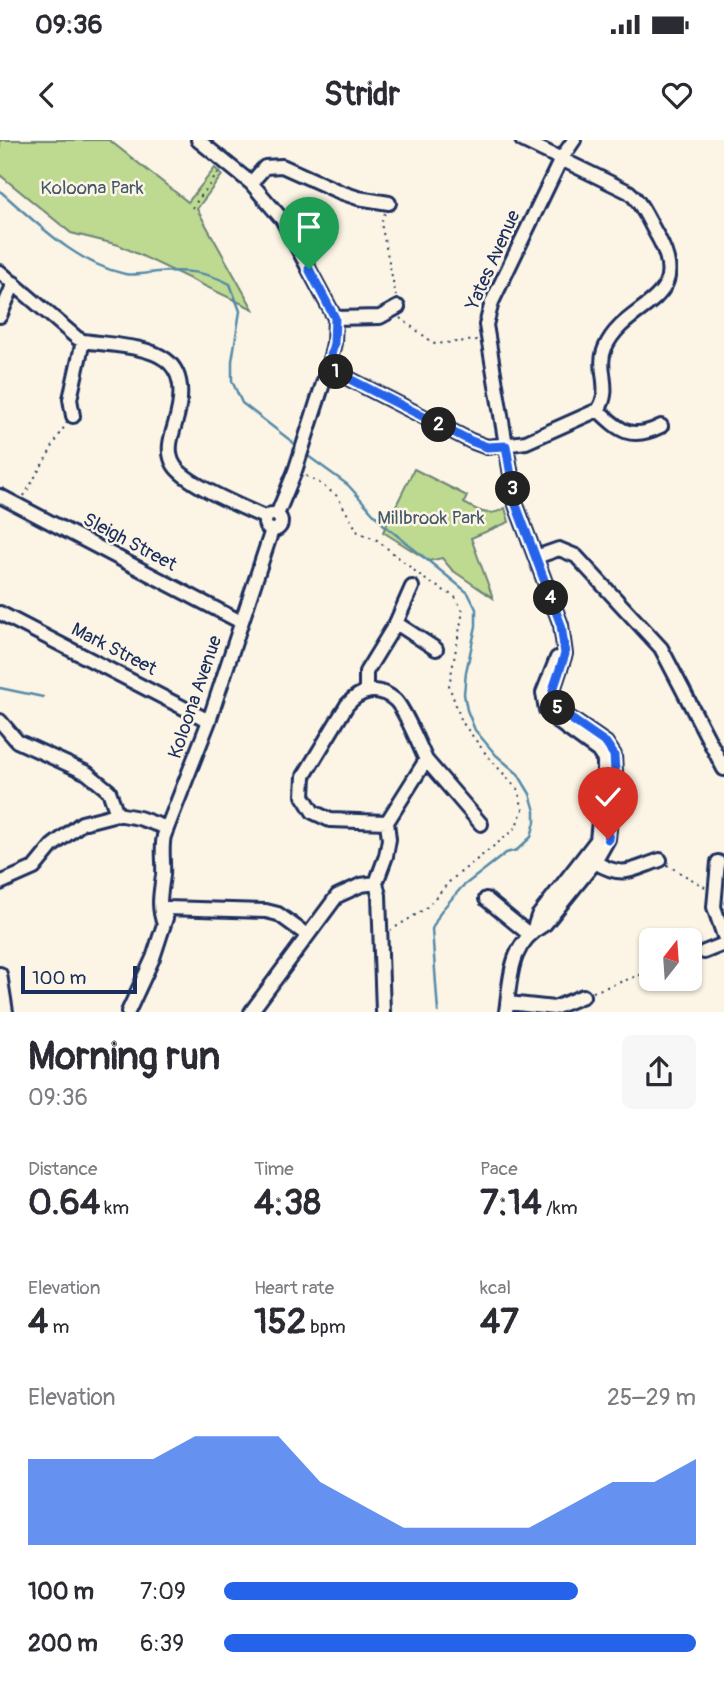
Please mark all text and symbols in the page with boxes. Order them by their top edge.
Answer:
text: 09:36 [35,9,103,41]
text: Stridr [324,75,400,115]
icon: back [28,76,66,114]
icon: heart [658,76,696,114]
park label: Koloona Park [40,176,144,200]
pin [279,197,339,269]
street label: Yates Avenue [460,206,526,314]
icon: arrive [290,208,328,246]
pin: 1 [318,355,354,390]
text: 1 [332,359,339,383]
pin: 2 [422,408,457,442]
text: 2 [433,412,444,436]
pin: 3 [496,472,530,506]
text: 3 [507,476,518,500]
park label: Millbrook Park [377,506,485,530]
street label: Sleigh Street [79,507,181,577]
pin: 4 [534,580,568,616]
text: 4 [545,585,556,609]
street label: Mark Street [67,617,161,681]
street label: Koloona Avenue [163,632,227,762]
pin: 5 [540,690,576,726]
text: 5 [552,695,563,719]
pin [578,767,638,839]
icon: check [589,778,627,816]
north arrow [639,928,702,990]
map controls [639,928,702,991]
scale bar [21,963,136,995]
text: 100 m [32,966,86,990]
text: Morning run [28,1033,220,1081]
button: share [622,1035,696,1109]
text: 09:36 [28,1083,88,1112]
text: Distance [28,1157,97,1181]
text: Time [254,1157,294,1181]
text: Pace [480,1157,518,1181]
text: 0.64 [28,1181,100,1225]
text: 4:38 [254,1181,321,1225]
text: 7:14 [480,1181,542,1225]
text: km [100,1196,129,1220]
text: /km [542,1196,578,1220]
text: Elevation [28,1276,100,1300]
text: Heart rate [254,1276,334,1300]
text: kcal [480,1276,511,1300]
text: 4 [28,1300,48,1344]
text: 152 [254,1300,306,1344]
text: 47 [480,1300,519,1344]
text: m [48,1315,69,1339]
text: bpm [306,1315,346,1339]
text: Elevation [28,1383,116,1412]
text: 25–29 m [607,1383,696,1412]
text: 100 m [28,1577,94,1606]
text: 7:09 [140,1577,186,1606]
text: 200 m [28,1629,98,1658]
text: 6:39 [140,1629,184,1658]

